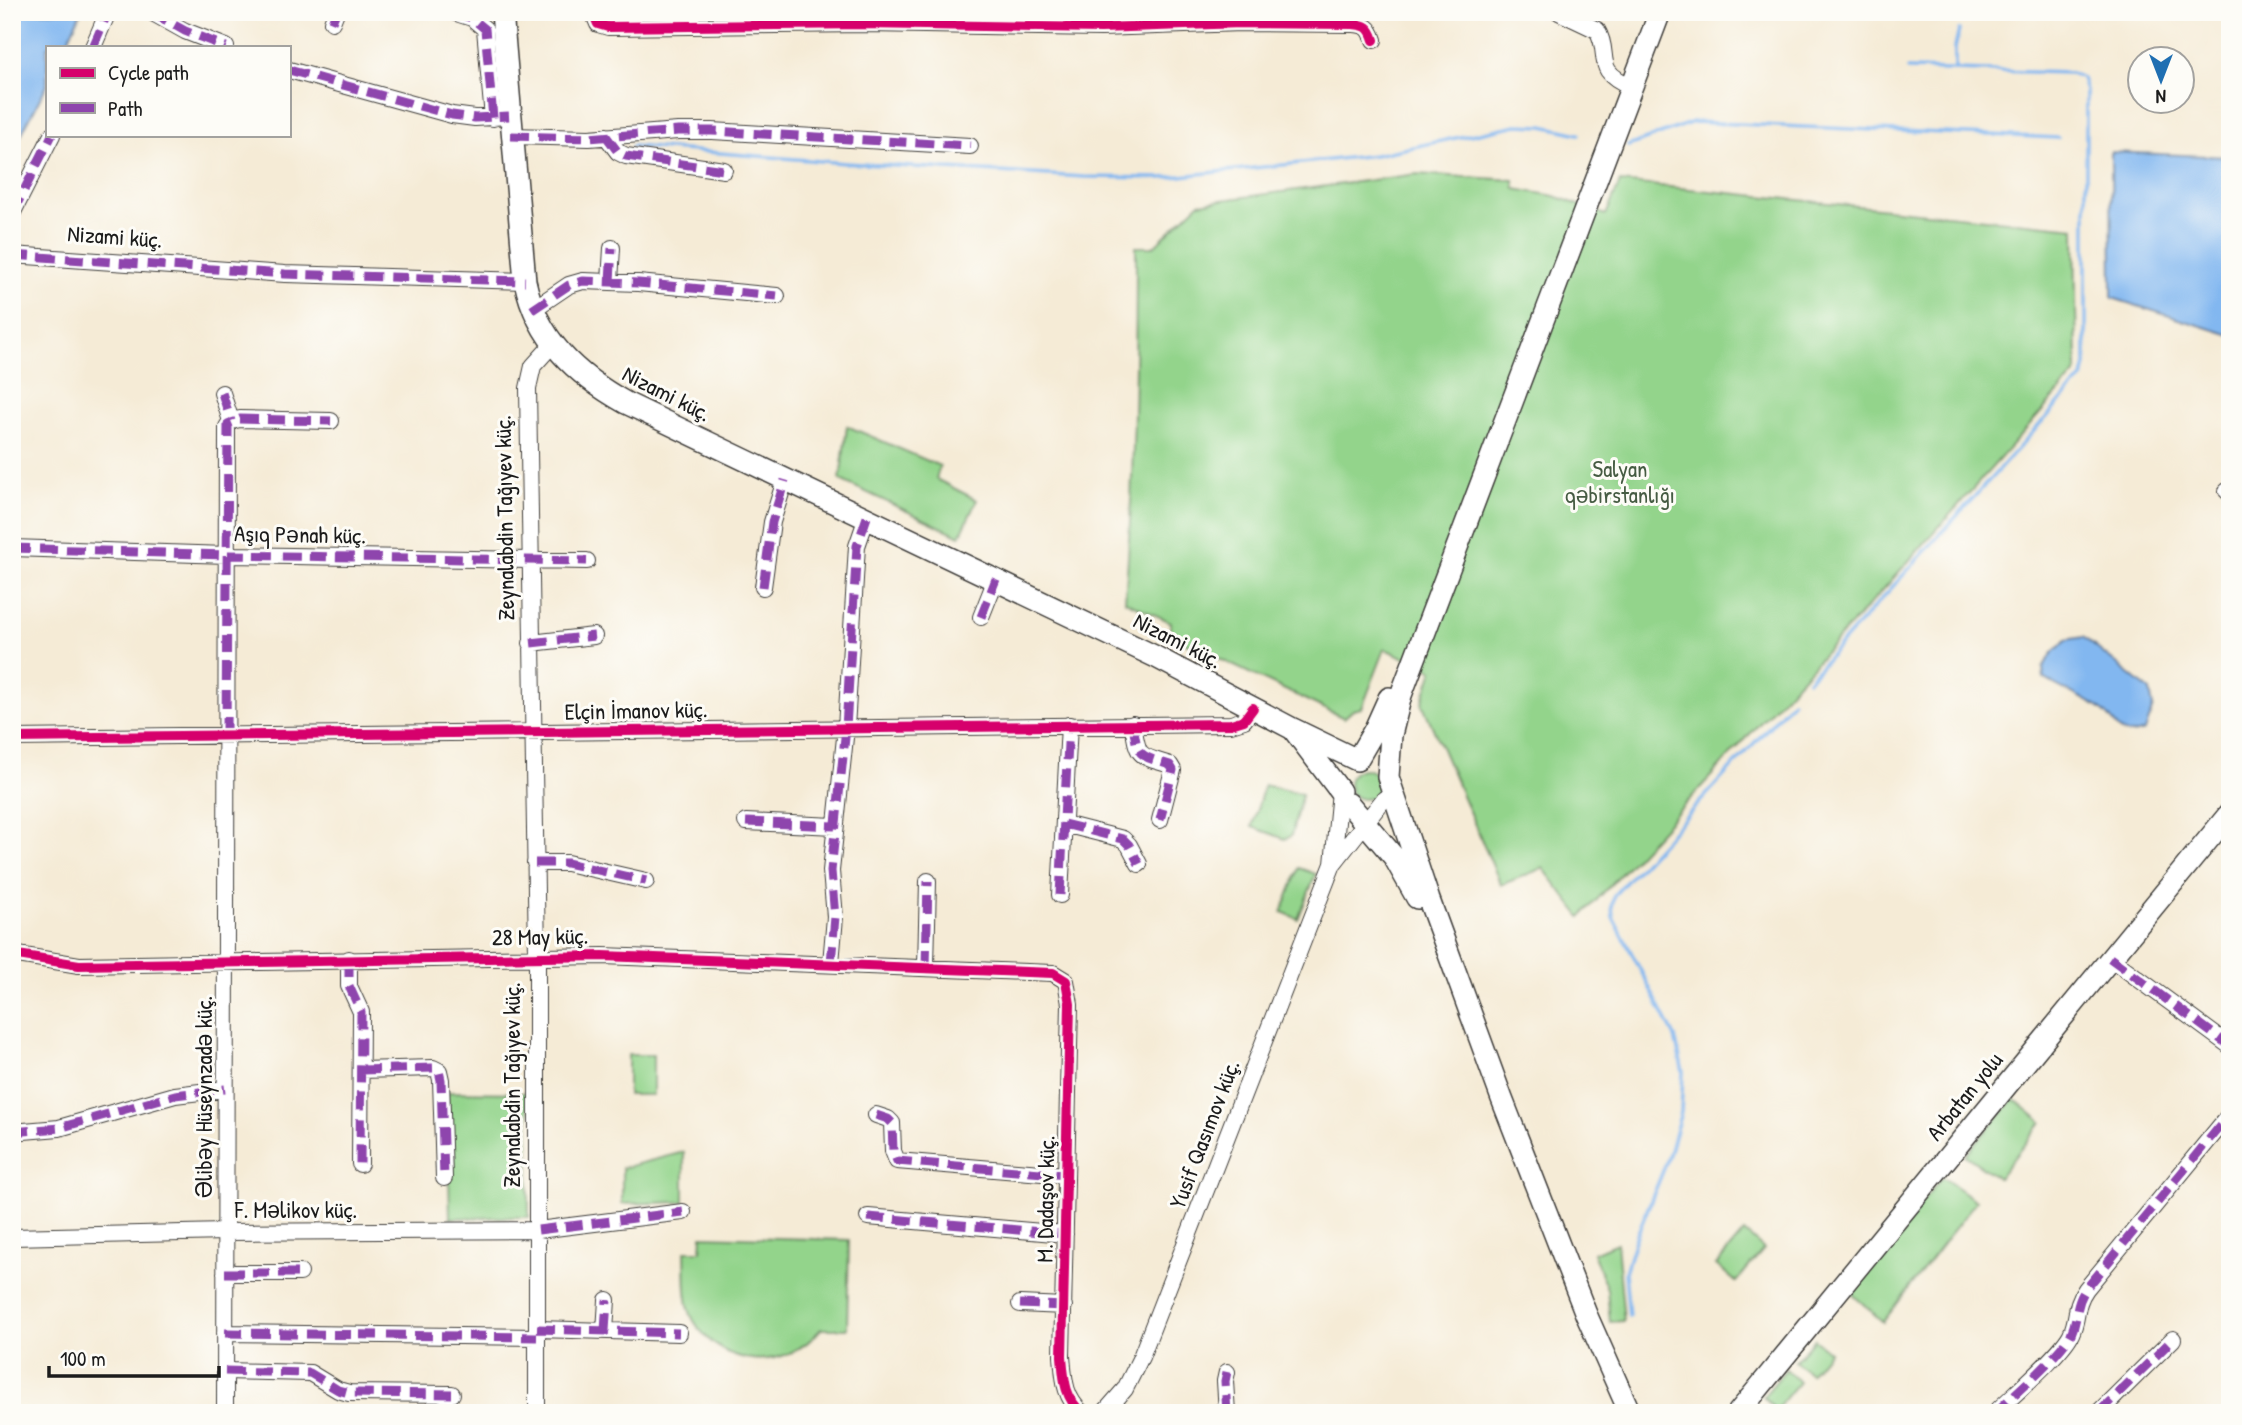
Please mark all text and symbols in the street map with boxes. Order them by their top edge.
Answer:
legend [46,46,290,136]
north arrow [2126,46,2196,116]
text: Cycle path [108,58,189,87]
text: N [2156,84,2166,110]
text: Path [108,94,143,123]
street label: Nizami küç. [67,217,163,255]
street label: Nizami küç. [618,358,716,428]
street label: Zeynalabdin Tağıyev küç. [487,415,521,621]
park label: Salyan qəbirstanlığı [1565,453,1675,510]
street label: Aşıq Pənah küç. [234,517,366,551]
street label: Nizami küç. [1129,605,1227,675]
street label: Elçin İmanov küç. [564,693,708,727]
street label: 28 May küç. [492,920,588,952]
street label: Zeynalabdin Tağıyev küç. [496,982,527,1188]
street label: Əlibəy Hüseynzadə küç. [188,996,219,1198]
street label: Arbatan yolu [1919,1045,2009,1147]
street label: Yusif Qasımov küç. [1161,1055,1247,1213]
street label: M. Dadaşov küç. [1028,1135,1062,1263]
street label: F. Məlikov küç. [234,1194,357,1225]
scale bar [49,1334,219,1378]
text: 100 m [60,1344,106,1373]

